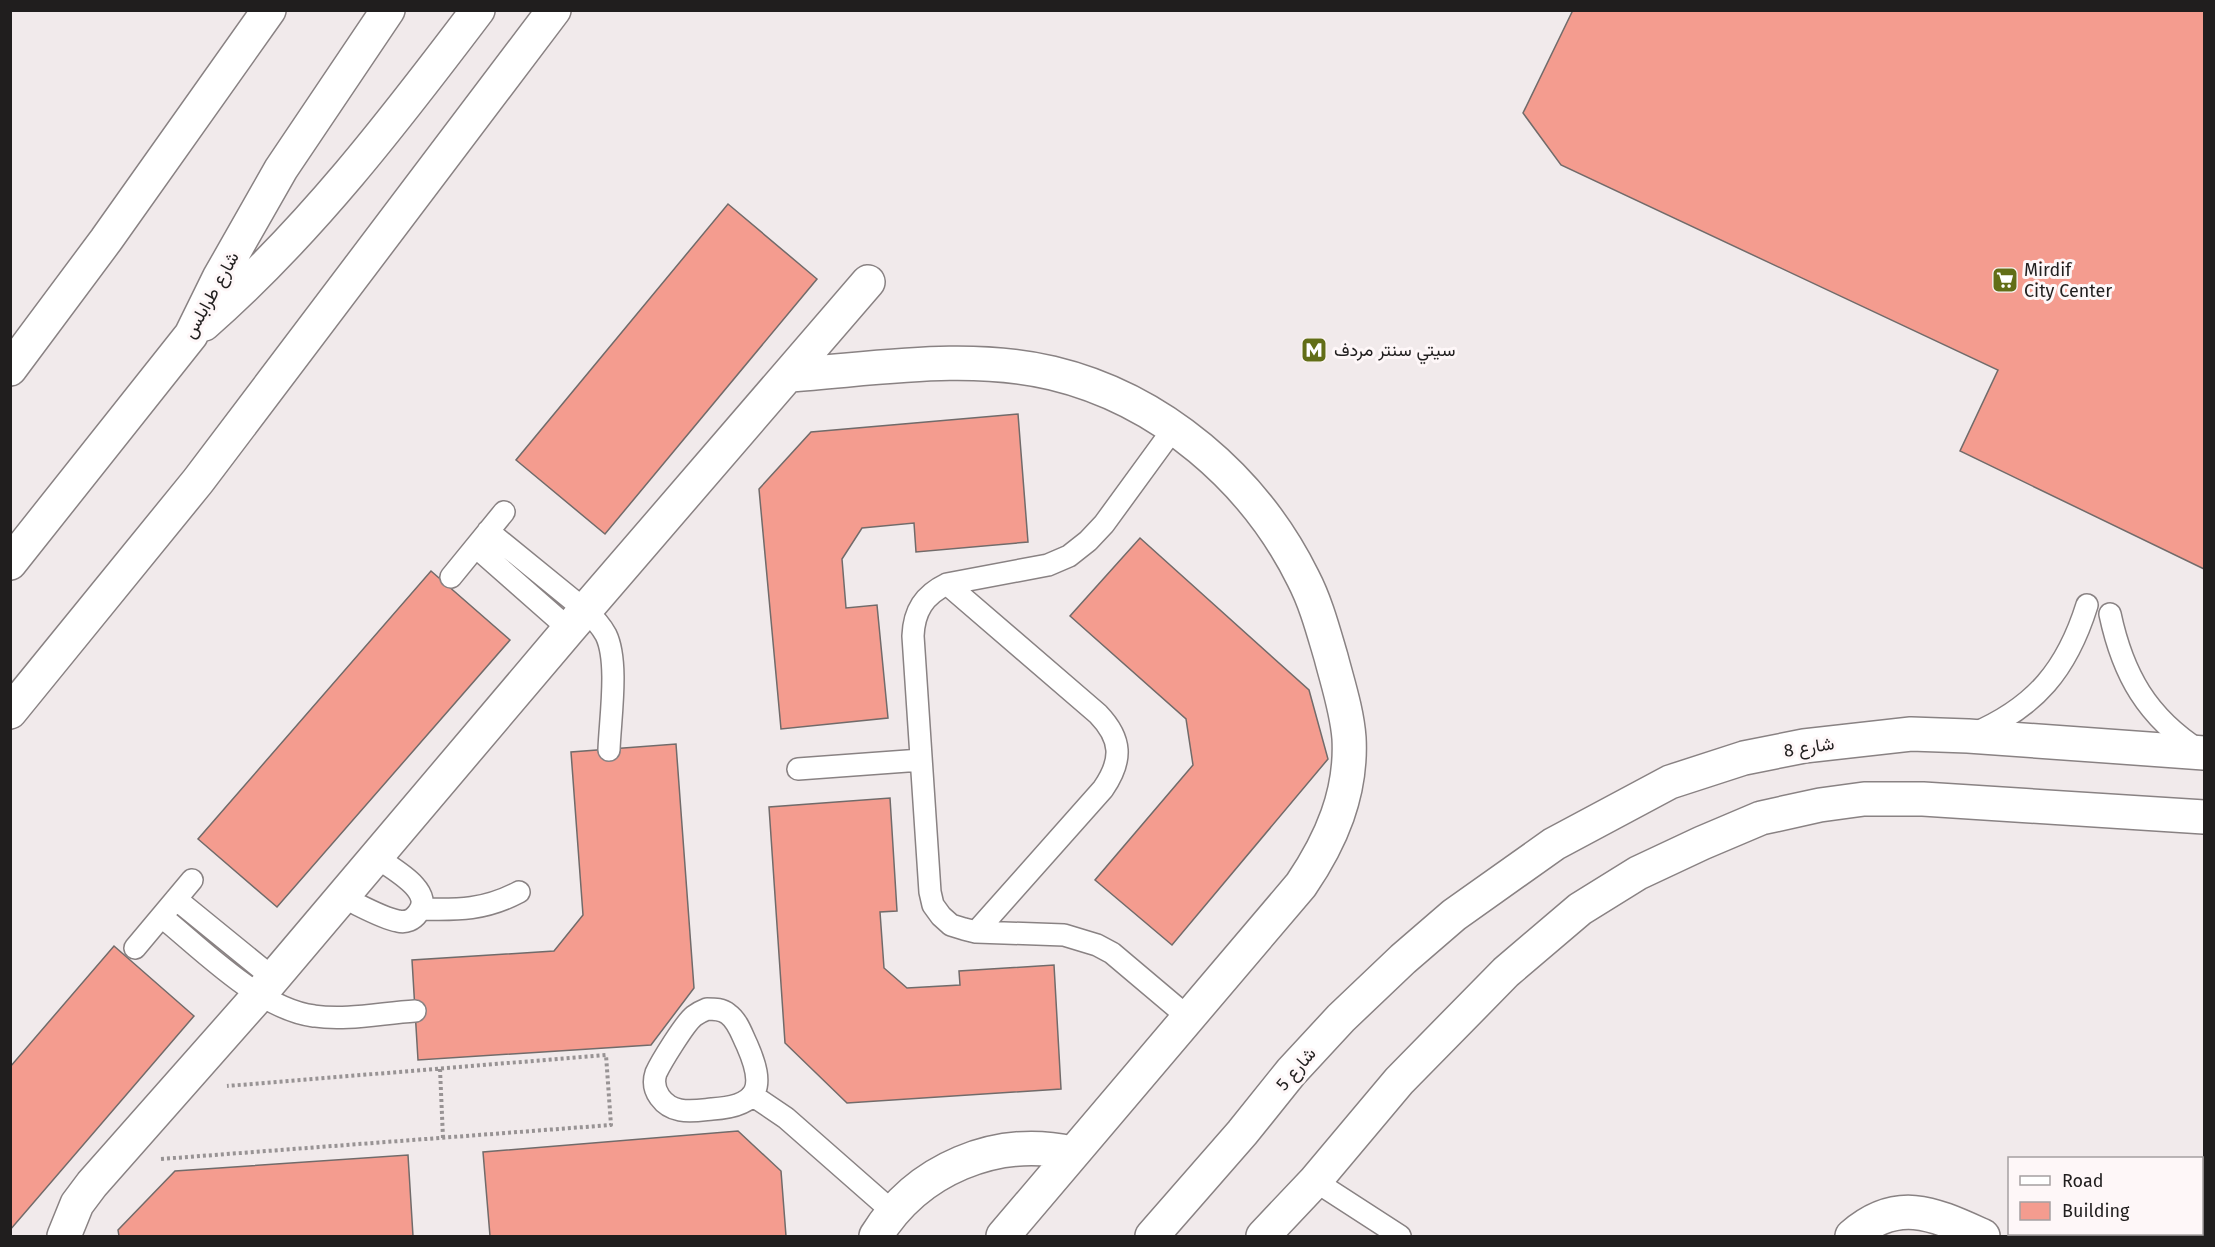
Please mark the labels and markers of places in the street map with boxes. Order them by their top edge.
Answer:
place label: Mirdif City Center [2024,259,2112,302]
supermarket icon: Mirdif City Center [1990,265,2020,295]
metro station icon: سيتي سنتر مردف [1299,335,1329,365]
place label: سيتي سنتر مردف [1334,339,1455,365]

